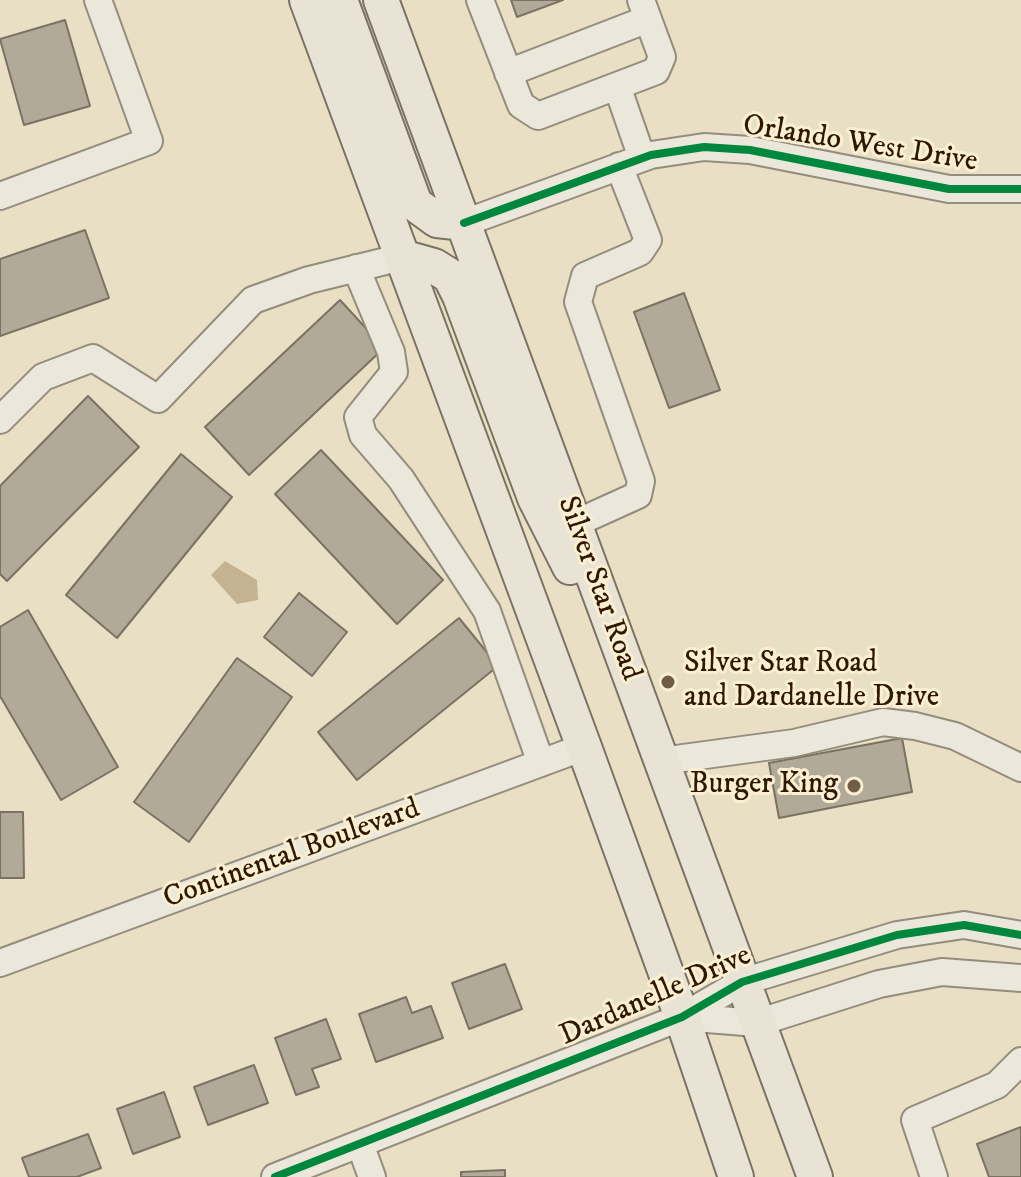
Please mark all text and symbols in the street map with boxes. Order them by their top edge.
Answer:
street label: Orlando West Drive [740,109,980,181]
street label: Silver Star Road [548,492,648,686]
place label: Silver Star Road and Dardanelle Drive [684,647,939,718]
marker: Silver Star Road and Dardanelle Drive [659,673,677,691]
place label: Burger King [690,768,838,804]
marker: Burger King [845,777,863,795]
street label: Continental Boulevard [159,792,425,918]
street label: Dardanelle Drive [555,939,757,1055]

